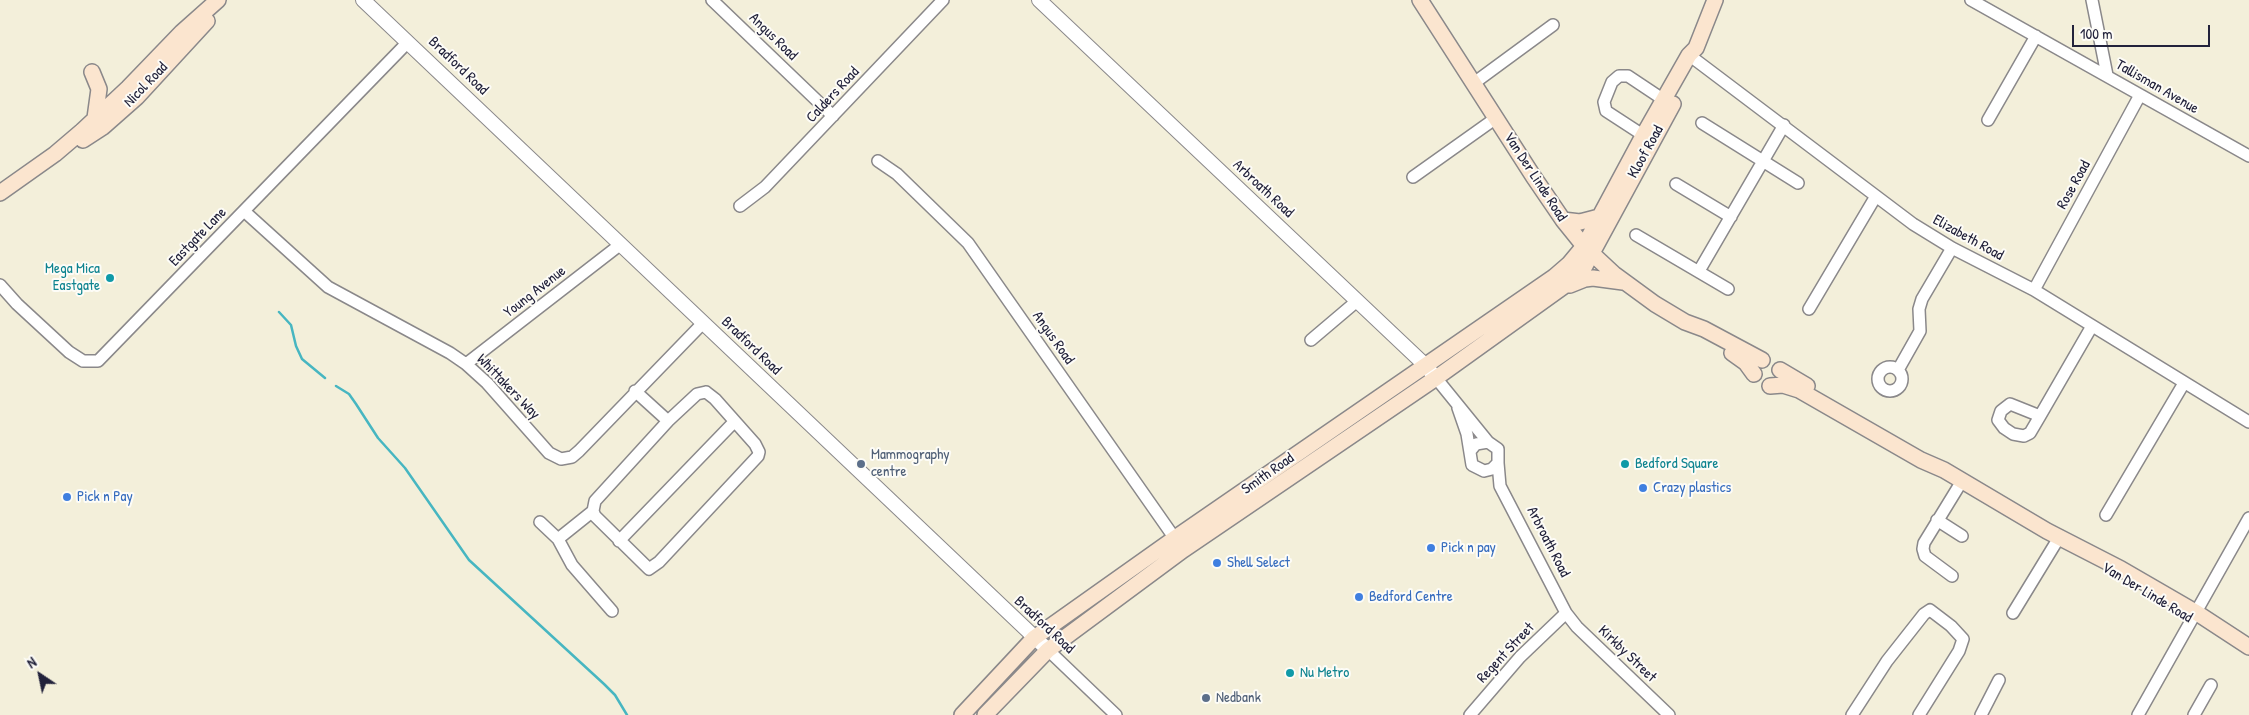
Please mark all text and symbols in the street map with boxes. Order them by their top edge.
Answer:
street label: Angus Road [745,9,801,65]
scale bar [2074,15,2212,47]
text: 100 m [2080,23,2113,44]
street label: Bradford Road [424,33,492,99]
street label: Tallisman Avenue [2112,56,2202,118]
street label: Nicol Road [120,59,172,111]
street label: Calders Road [803,63,863,127]
street label: Kloof Road [1624,123,1668,181]
street label: Van Der Linde Road [1500,129,1570,225]
street label: Arbroath Road [1229,156,1297,222]
street label: Rose Road [2053,158,2095,212]
street label: Eastgate Lane [166,204,230,270]
street label: Elizabeth Road [1930,211,2006,265]
place label: Mega Mica Eastgate [45,260,100,295]
street label: Young Avenue [500,262,570,322]
marker: Mega Mica Eastgate [104,272,116,284]
street label: Angus Road [1028,308,1078,368]
street label: Bradford Road [717,313,785,379]
street label: Whittakers Way [472,351,544,423]
place label: Mammography centre [871,446,950,481]
street label: Smith Road [1238,449,1298,499]
place label: Bedford Square [1635,455,1718,473]
marker: Mammography centre [855,458,867,470]
marker: Bedford Square [1619,458,1631,470]
place label: Crazy plastics [1653,479,1731,497]
marker: Crazy plastics [1637,482,1649,494]
place label: Pick n Pay [77,488,133,506]
marker: Pick n Pay [61,491,73,503]
street label: Arbroath Road [1523,504,1573,580]
place label: Pick n pay [1441,539,1496,557]
marker: Pick n pay [1425,542,1437,554]
place label: Shell Select [1227,554,1290,572]
marker: Shell Select [1211,557,1223,569]
street label: Van Der Linde Road [2098,559,2196,627]
place label: Bedford Centre [1369,588,1453,606]
marker: Bedford Centre [1353,591,1365,603]
street label: Bradford Road [1010,592,1078,658]
street label: Regent Street [1474,619,1538,687]
street label: Kirkby Street [1594,622,1660,686]
north arrow [15,650,65,700]
text: N [23,652,40,672]
place label: Nu Metro [1300,664,1349,682]
marker: Nu Metro [1284,667,1296,679]
place label: Nedbank [1216,689,1261,707]
marker: Nedbank [1200,692,1212,704]

